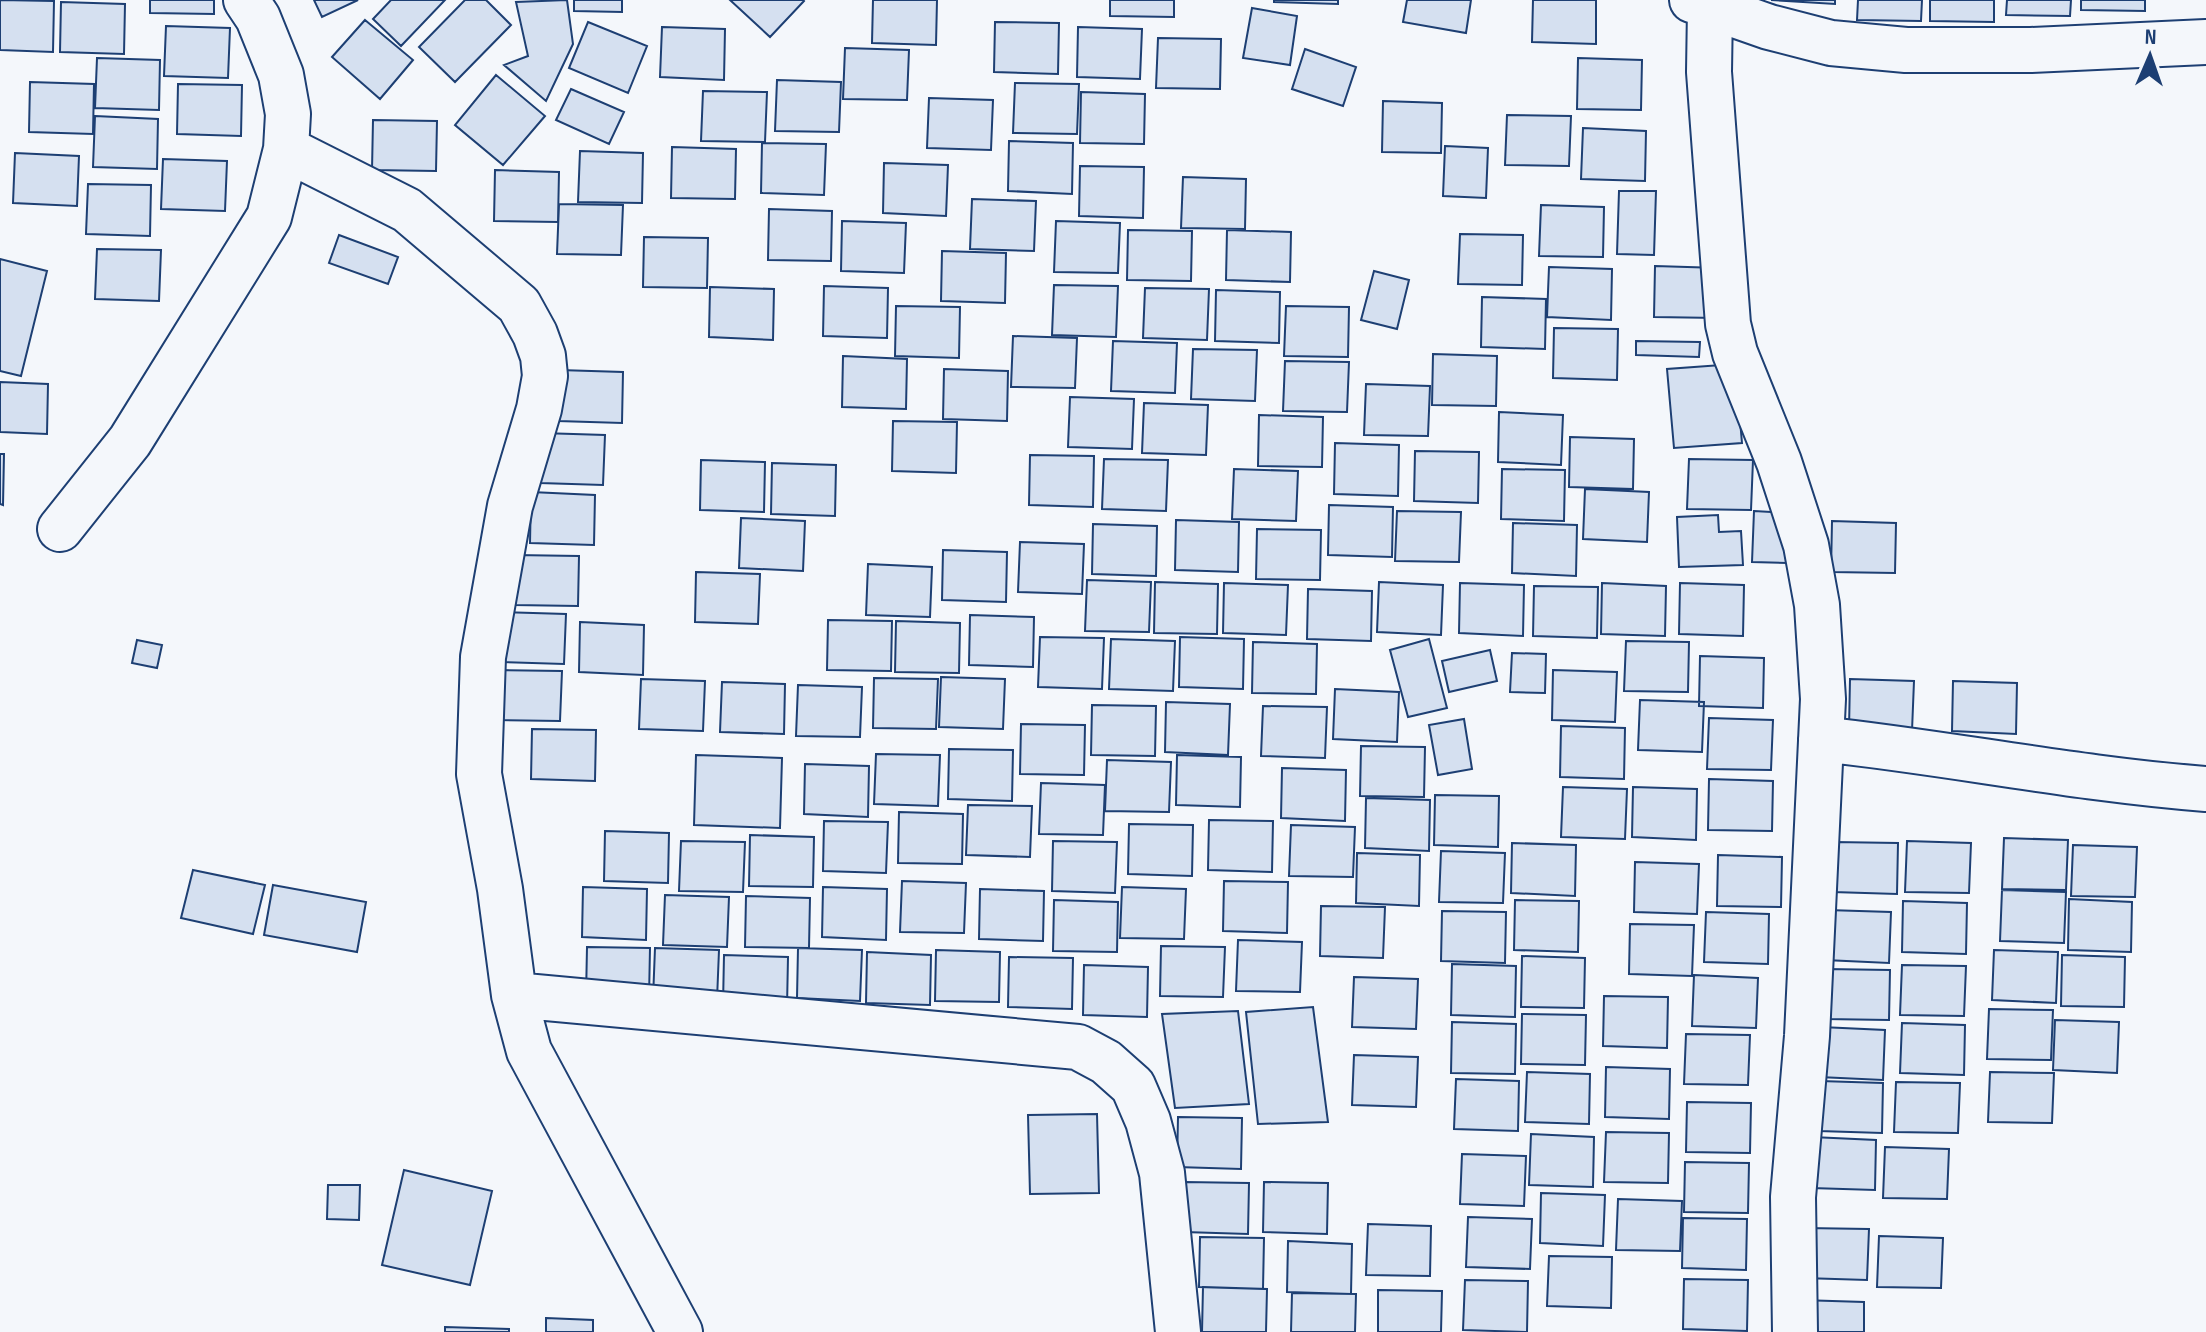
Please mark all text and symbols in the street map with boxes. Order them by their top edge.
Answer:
north arrow [2110,16,2190,96]
text: N [2144,24,2157,51]

